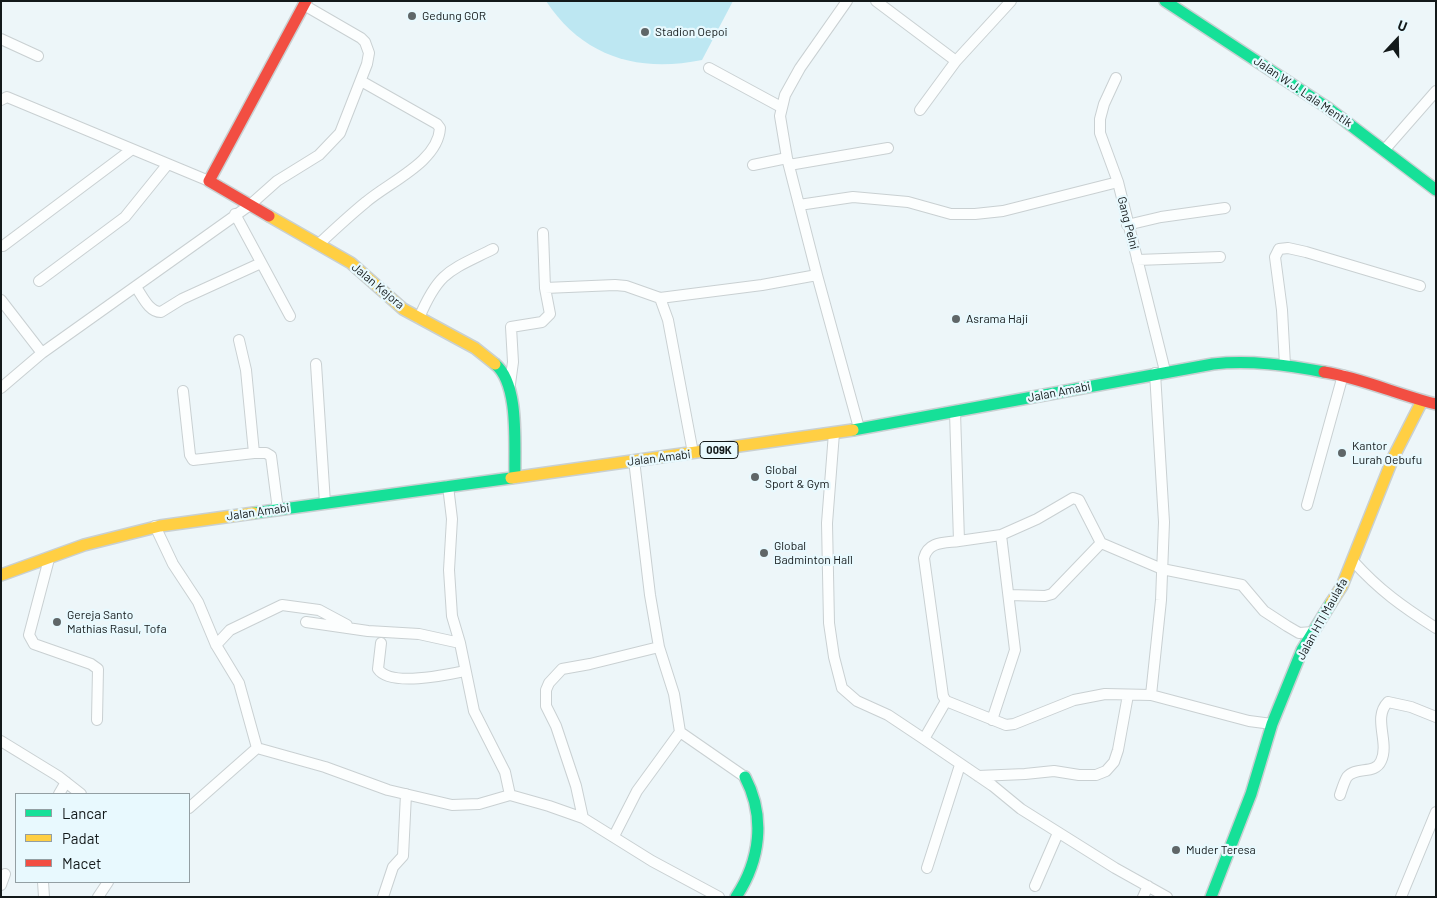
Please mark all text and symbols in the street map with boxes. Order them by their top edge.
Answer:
place label: Gedung GOR [422,9,486,23]
marker: Gedung GOR [406,10,418,22]
north arrow [1372,15,1422,65]
text: U [1395,16,1410,35]
place label: Stadion Oepoi [655,25,728,39]
marker: Stadion Oepoi [639,26,651,38]
street label: Jalan W.J. Lala Mentik [1251,54,1355,130]
street label: Gang Pelni [1114,195,1142,251]
street label: Jalan Kejora [349,260,407,312]
place label: Asrama Haji [966,312,1028,326]
marker: Asrama Haji [950,313,962,325]
street label: Jalan Amabi [1026,379,1092,405]
place label: Kantor Lurah Oebufu [1352,439,1422,467]
road number: 009K [700,442,738,458]
street label: Jalan Amabi [626,447,692,469]
marker: Kantor Lurah Oebufu [1336,447,1348,459]
place label: Global Sport & Gym [765,463,829,491]
marker: Global Sport & Gym [749,471,761,483]
street label: Jalan Amabi [225,500,291,524]
place label: Global Badminton Hall [774,539,853,567]
marker: Global Badminton Hall [758,547,770,559]
street label: Jalan HTI Maulafa [1294,576,1350,662]
place label: Gereja Santo Mathias Rasul, Tofa [67,608,167,636]
marker: Gereja Santo Mathias Rasul, Tofa [51,616,63,628]
legend [15,793,190,883]
text: Lancar [62,804,107,822]
text: Padat [62,829,100,847]
place label: Muder Teresa [1186,843,1256,857]
marker: Muder Teresa [1170,844,1182,856]
text: Macet [62,854,102,872]

